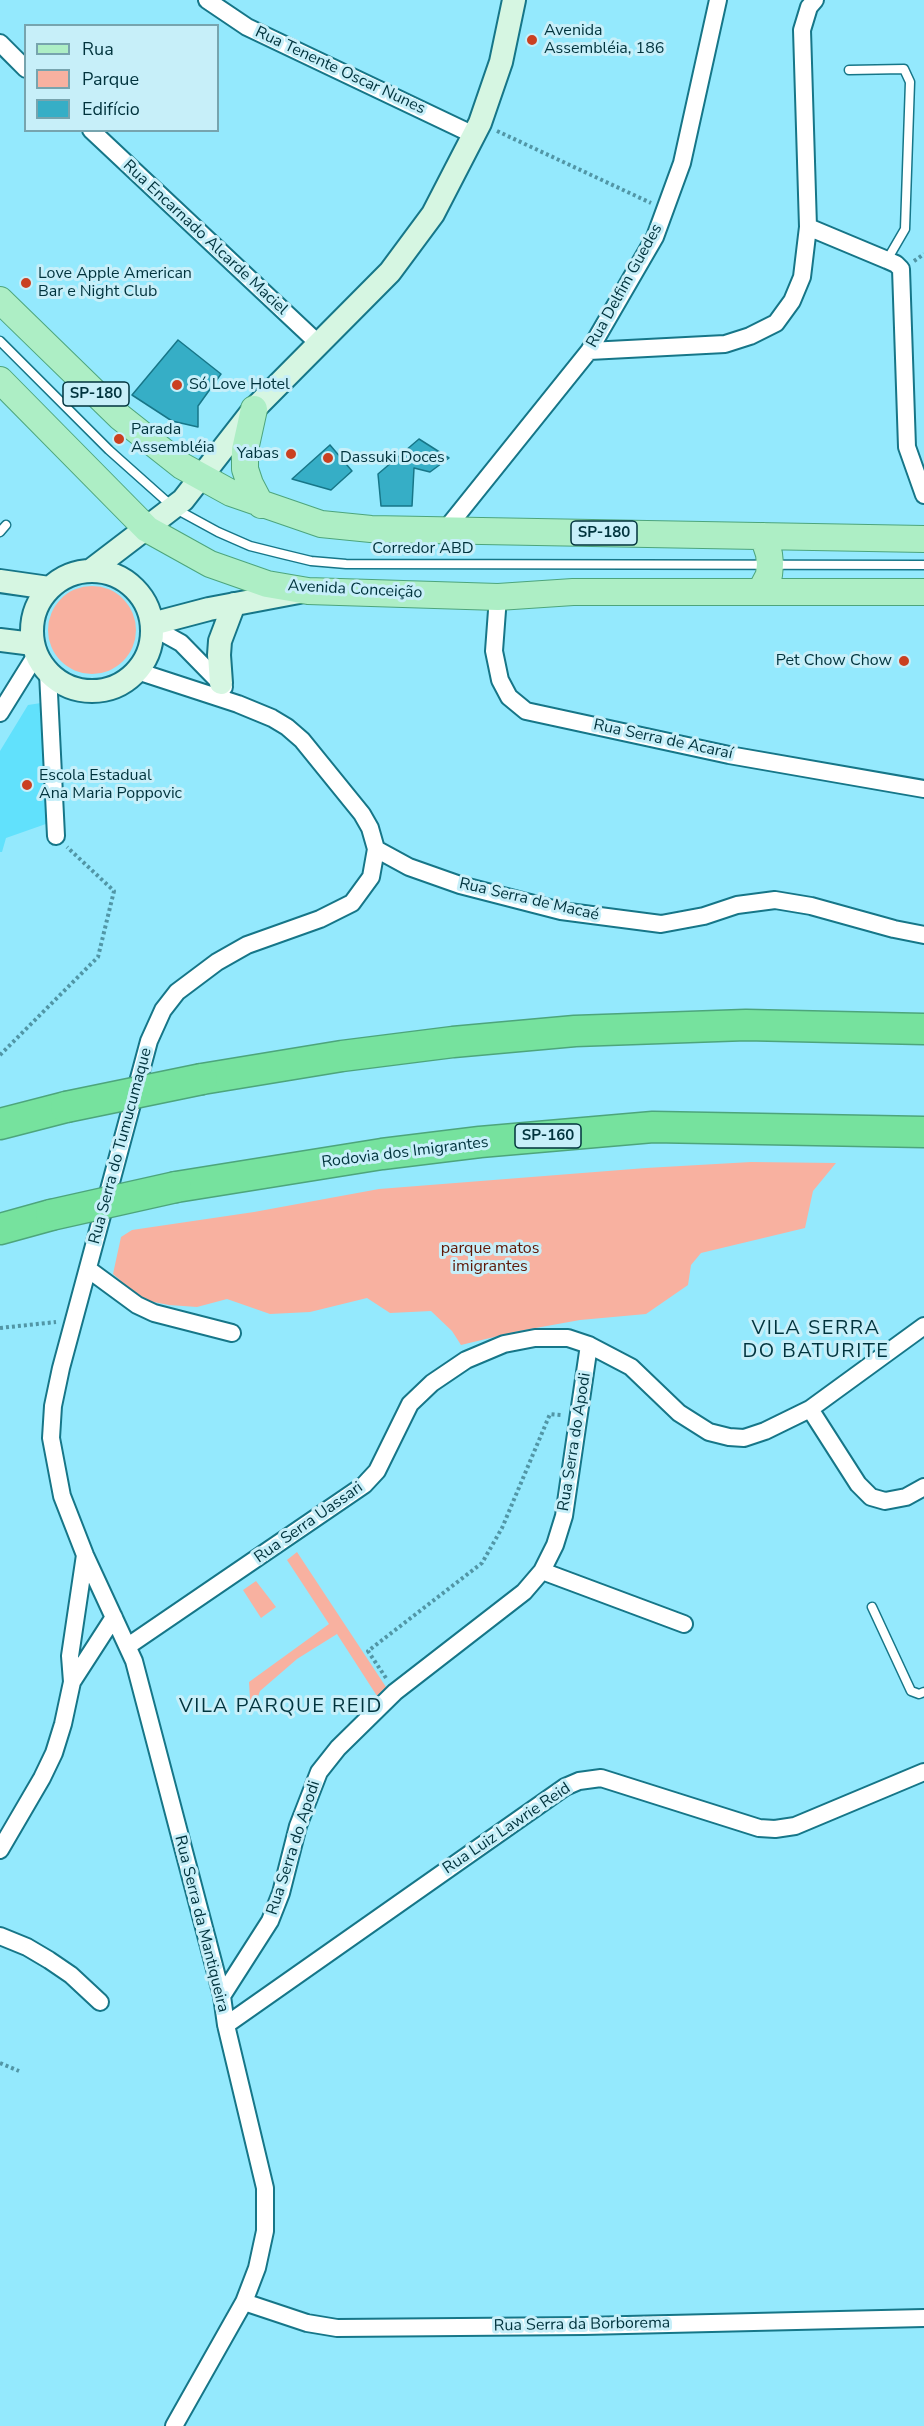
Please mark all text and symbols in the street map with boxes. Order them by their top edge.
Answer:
place label: Avenida Assembléia, 186 [544,21,664,59]
street label: Rua Tenente Oscar Nunes [252,23,428,119]
legend [24,24,219,132]
marker: Avenida Assembléia, 186 [525,33,539,47]
text: Rua [82,37,114,61]
text: Parque [82,67,139,91]
text: Edifício [82,97,140,121]
street label: Rua Encarnado Alcarde Maciel [119,157,291,319]
street label: Rua Delfim Guedes [583,221,667,351]
place label: Love Apple American Bar e Night Club [38,264,192,302]
marker: Love Apple American Bar e Night Club [19,276,33,290]
place label: Só Love Hotel [189,375,290,395]
marker: Só Love Hotel [170,378,184,392]
road number: SP-180 [63,382,129,406]
place label: Parada Assembléia [131,420,215,458]
marker: Parada Assembléia [112,432,126,446]
place label: Yabas [237,444,279,464]
marker: Yabas [284,447,298,461]
place label: Dassuki Doces [340,448,445,468]
marker: Dassuki Doces [321,451,335,465]
road number: SP-180 [571,521,637,545]
street label: Corredor ABD [372,539,474,559]
street label: Avenida Conceição [287,577,423,603]
place label: Pet Chow Chow [776,651,892,671]
marker: Pet Chow Chow [897,654,911,668]
street label: Rua Serra de Acaraí [592,716,734,764]
place label: Escola Estadual Ana Maria Poppovic [39,766,182,804]
marker: Escola Estadual Ana Maria Poppovic [20,778,34,792]
street label: Rua Serra de Macaé [457,875,601,925]
street label: Rua Serra do Tumucumaque [86,1046,156,1246]
road number: SP-160 [515,1124,581,1148]
street label: Rodovia dos Imigrantes [320,1133,490,1173]
park label: parque matos imigrantes [441,1239,539,1277]
district label: VILA SERRA DO BATURITE [742,1317,890,1364]
street label: Rua Serra do Apodi [555,1371,595,1513]
street label: Rua Serra Uassari [251,1478,367,1568]
district label: VILA PARQUE REID [179,1695,383,1719]
street label: Rua Serra do Apodi [263,1779,325,1917]
street label: Rua Luiz Lawrie Reid [440,1779,574,1879]
street label: Rua Serra da Mantiqueira [170,1834,232,2014]
street label: Rua Serra da Borborema [494,2314,670,2336]

